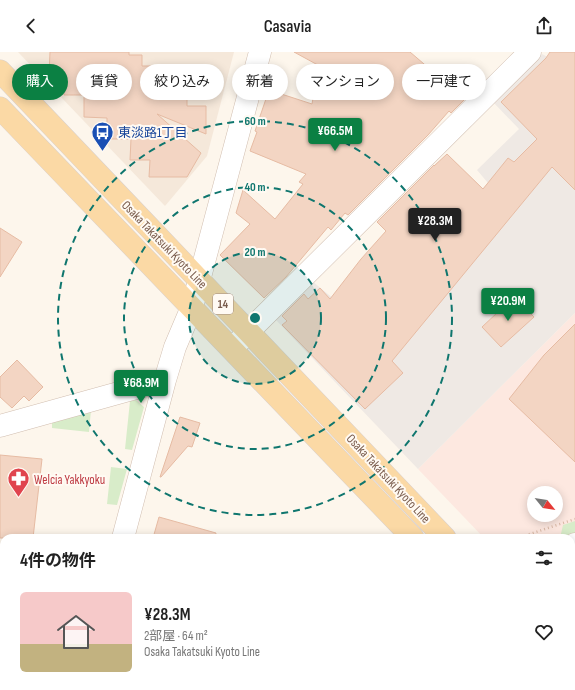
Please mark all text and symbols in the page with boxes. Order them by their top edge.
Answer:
icon: back [20,15,42,37]
icon: share [533,15,555,37]
text: Casavia [264,16,311,37]
chip: 購入 [12,64,68,100]
chip: 賃貸 [76,64,132,100]
chip: 絞り込み [140,64,224,100]
chip: 新着 [232,64,288,100]
chip: マンション [296,64,394,100]
chip: 一戸建て [402,64,486,100]
text: 60 m [244,114,266,129]
pin: ¥66.5M [302,118,368,152]
bus stop icon: 東淡路1丁目 [90,119,116,152]
text: ¥66.5M [317,123,353,139]
place label: 東淡路1丁目 [118,125,188,141]
text: 40 m [244,180,266,195]
street label: Osaka Takatsuki Kyoto Line [118,197,210,292]
pin: ¥28.3M [402,208,468,242]
text: ¥28.3M [417,213,453,229]
text: 20 m [245,245,265,260]
pin: ¥20.9M [475,288,541,322]
text: ¥20.9M [490,293,526,309]
road number: 14 [213,294,233,314]
centre of rings [248,311,262,325]
pin: ¥68.9M [108,370,174,404]
text: ¥68.9M [123,375,159,391]
street label: Osaka Takatsuki Kyoto Line [343,431,434,527]
pharmacy icon: Welcia Yakkyoku [6,466,32,499]
place label: Welcia Yakkyoku [34,472,105,488]
north arrow [527,486,563,522]
map controls [527,486,563,522]
icon: filters [533,547,555,569]
text: 4件の物件 [20,551,96,571]
text: ¥28.3M [144,605,190,625]
icon: home [52,608,100,656]
icon: heart [533,621,555,643]
text: 2部屋 · 64 m² [144,628,208,644]
text: Osaka Takatsuki Kyoto Line [144,644,260,660]

